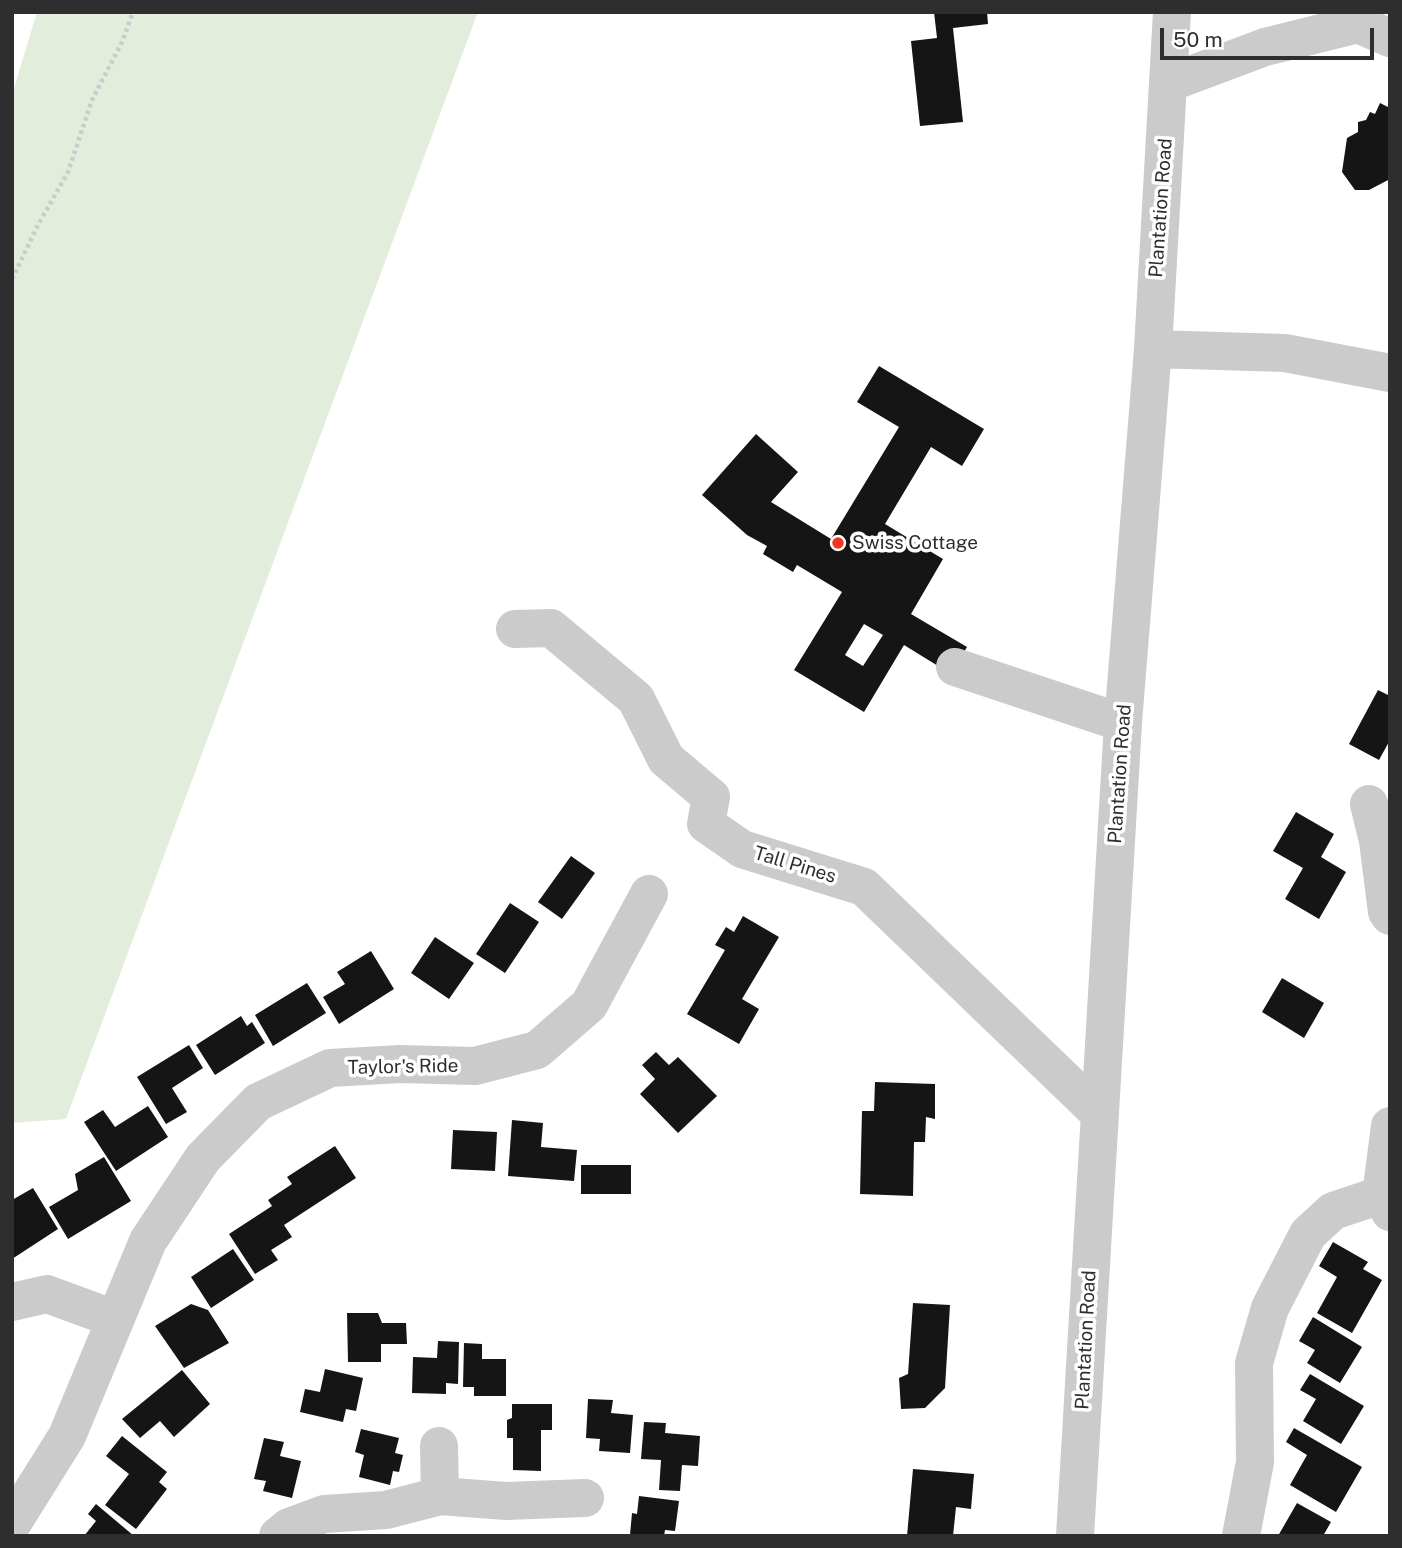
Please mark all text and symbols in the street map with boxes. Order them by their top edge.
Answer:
scale bar [1164,14,1378,58]
text: 50 m [1173,27,1223,52]
street label: Plantation Road [1145,138,1177,278]
place label: Swiss Cottage [852,532,978,554]
marker: Swiss Cottage [830,535,846,551]
street label: Plantation Road [1104,704,1136,844]
street label: Tall Pines [751,842,839,888]
street label: Taylor's Ride [347,1055,459,1079]
street label: Plantation Road [1071,1270,1101,1410]

